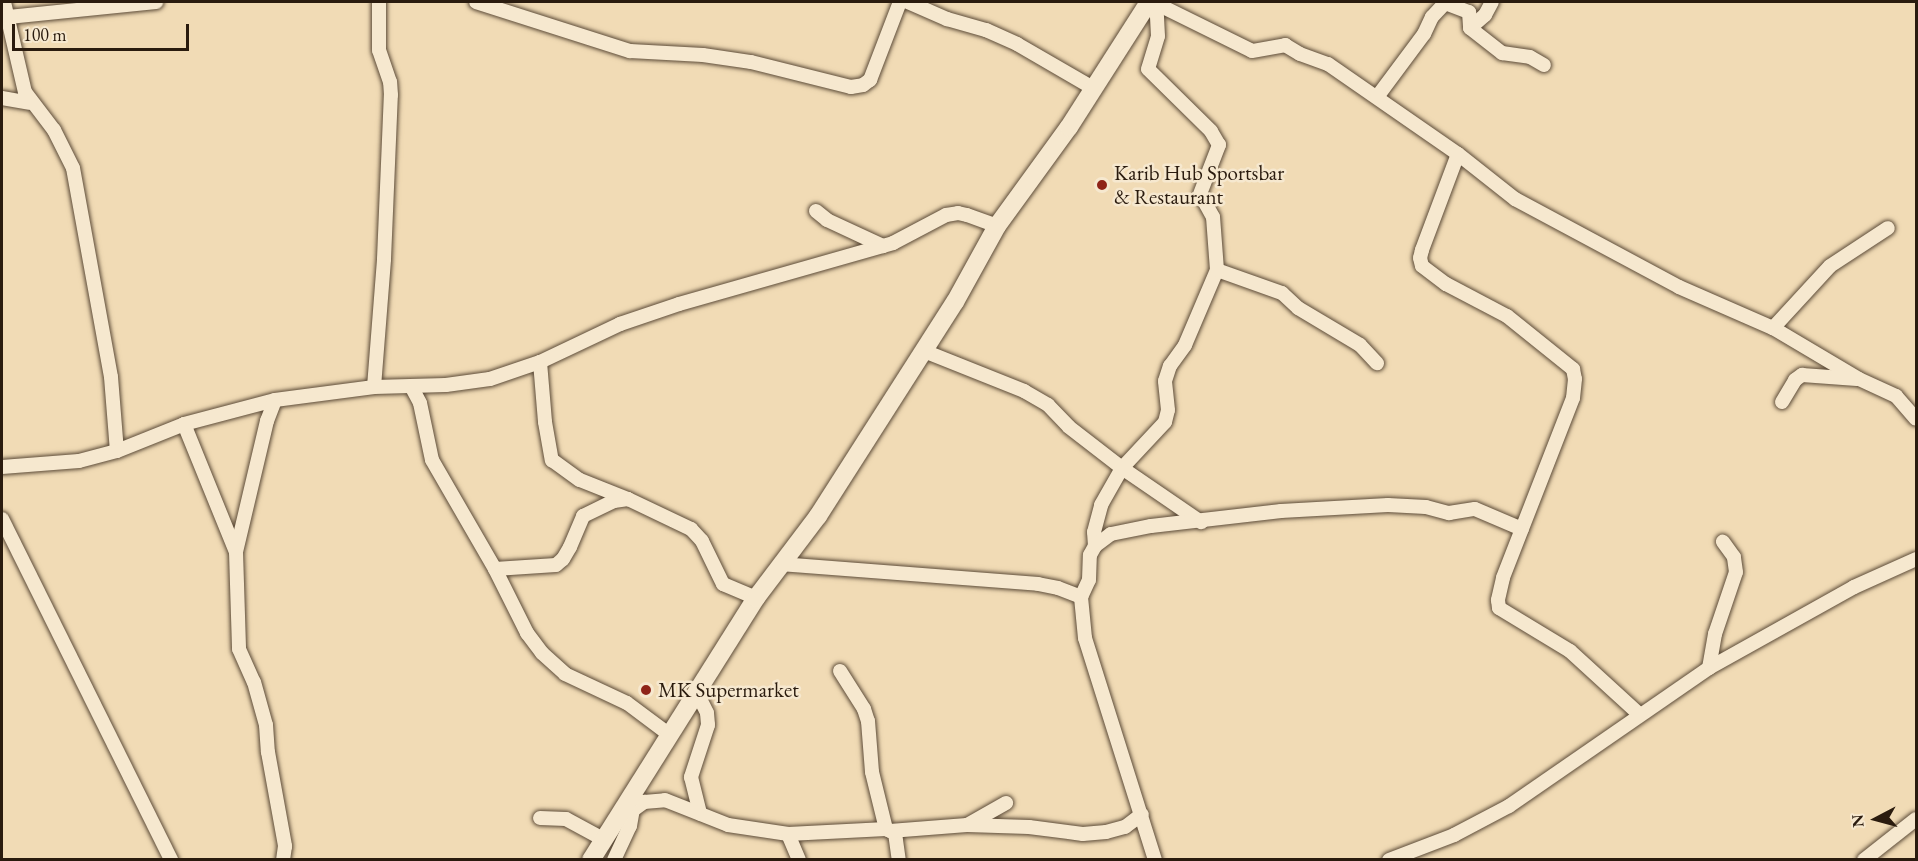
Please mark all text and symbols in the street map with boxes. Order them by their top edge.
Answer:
scale bar [15,12,192,50]
text: 100 m [23,23,67,46]
place label: Karib Hub Sportsbar & Restaurant [1114,160,1284,210]
marker: Karib Hub Sportsbar & Restaurant [1095,178,1109,192]
place label: MK Supermarket [658,677,799,703]
marker: MK Supermarket [639,683,653,697]
north arrow [1846,789,1906,849]
text: N [1846,813,1869,828]

